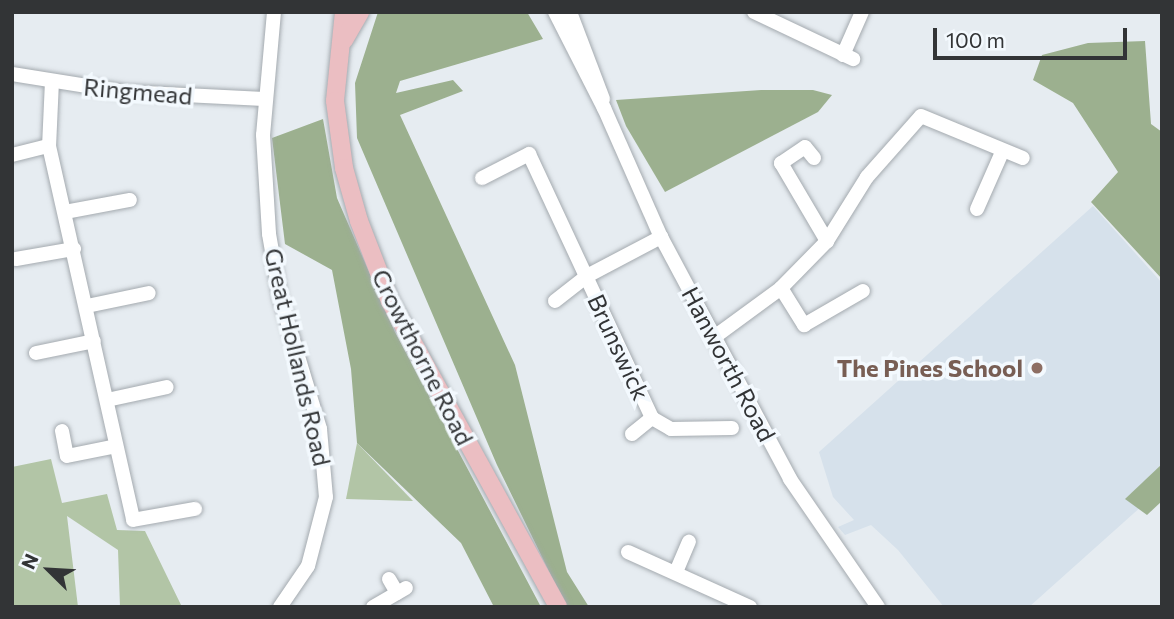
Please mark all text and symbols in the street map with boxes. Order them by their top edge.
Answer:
scale bar [936,14,1130,58]
text: 100 m [946,27,1005,52]
street label: Ringmead [82,72,194,110]
street label: Great Hollands Road [259,245,337,469]
street label: Crowthorne Road [366,264,480,450]
street label: Hanworth Road [676,282,782,446]
street label: Brunswick [582,290,656,404]
place label: The Pines School [837,354,1023,382]
marker: The Pines School [1029,360,1045,376]
north arrow [14,535,84,605]
text: N [16,550,43,572]

